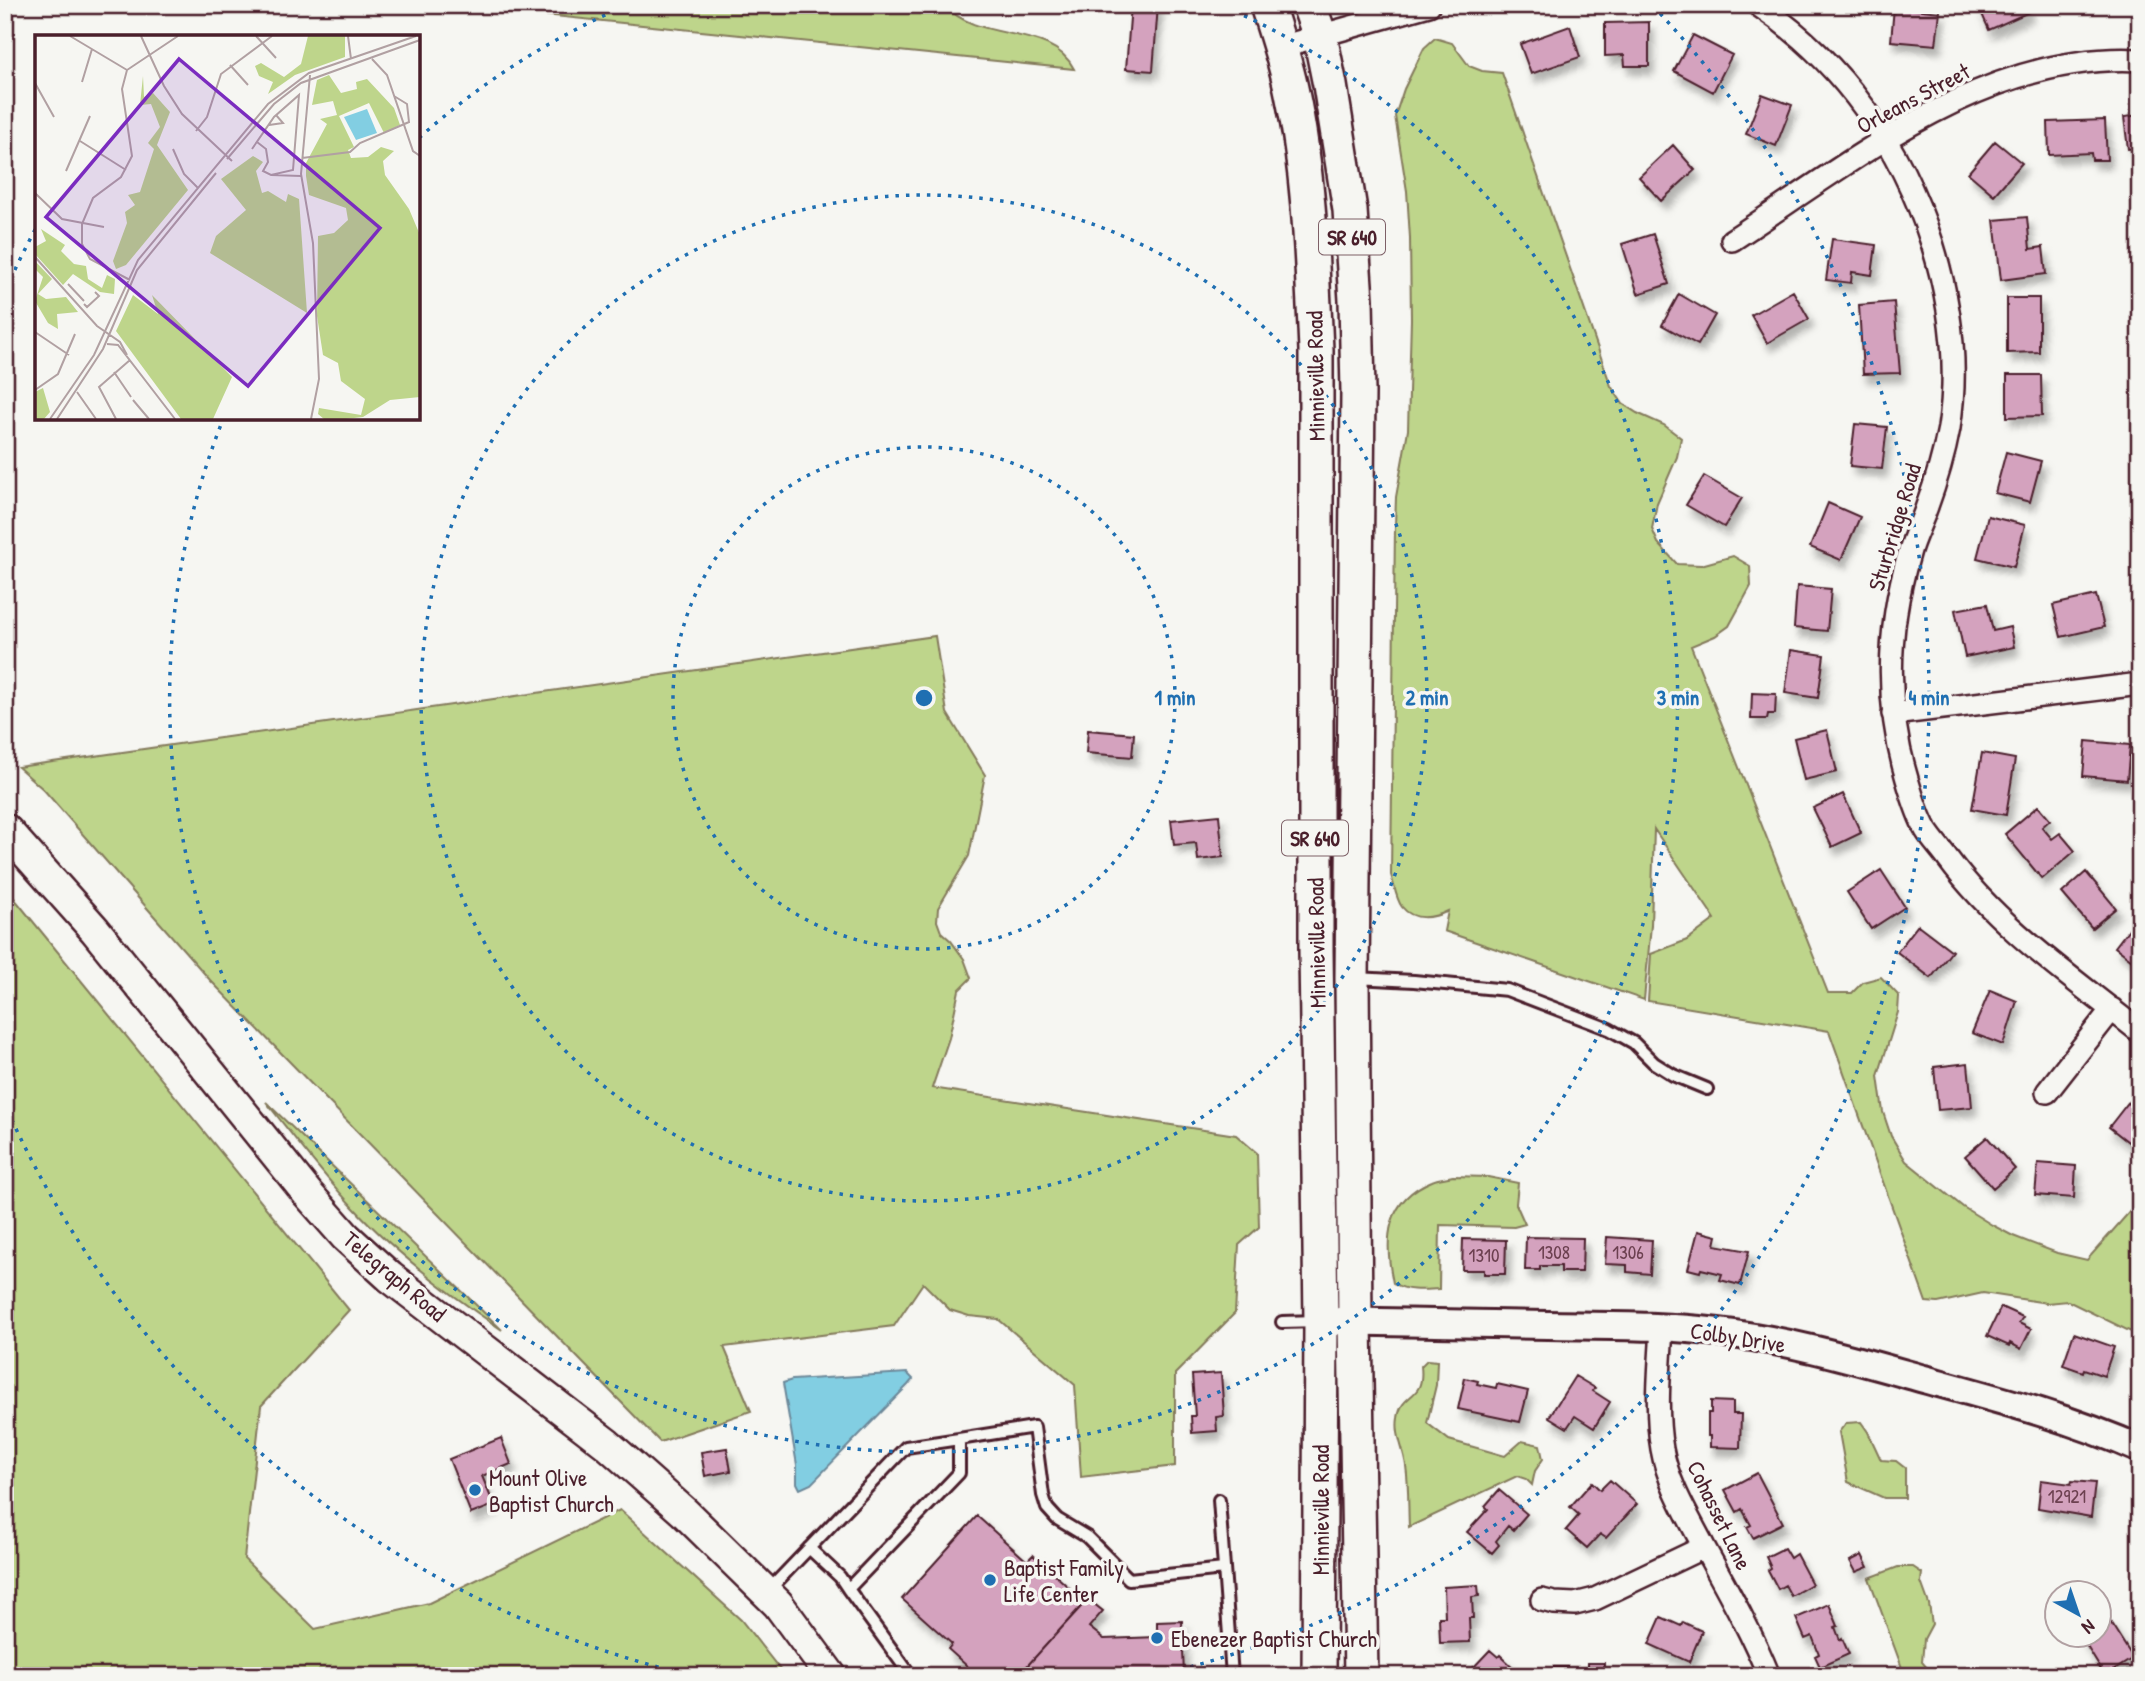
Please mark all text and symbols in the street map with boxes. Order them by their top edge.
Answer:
inset map [35,35,420,420]
street label: Orleans Street [1851,55,1976,141]
road number: SR 640 [1319,219,1385,254]
street label: Minnieville Road [1298,311,1332,441]
street label: Sturbridge Road [1860,460,1928,594]
text: 1 min [1155,683,1195,712]
text: 2 min [1405,683,1449,712]
text: 3 min [1657,683,1699,712]
text: 4 min [1908,683,1950,712]
centre of rings [912,686,936,710]
road number: SR 640 [1282,820,1348,856]
street label: Minnieville Road [1299,878,1333,1008]
street label: Telegraph Road [337,1224,453,1328]
house number: 1308 [1538,1239,1570,1265]
house number: 1306 [1612,1239,1644,1265]
house number: 1310 [1469,1242,1499,1268]
street label: Colby Drive [1688,1314,1788,1360]
street label: Minnieville Road [1305,1445,1336,1575]
street label: Cohasset Lane [1680,1455,1760,1575]
place label: Mount Olive Baptist Church [489,1462,614,1519]
marker: Mount Olive Baptist Church [467,1482,483,1498]
house number: 12921 [2048,1483,2086,1509]
place label: Baptist Family Life Center [1004,1552,1124,1609]
marker: Baptist Family Life Center [982,1572,998,1588]
north arrow [2044,1580,2114,1650]
text: N [2077,1614,2101,1640]
place label: Ebenezer Baptist Church [1171,1623,1377,1654]
marker: Ebenezer Baptist Church [1149,1630,1165,1646]

